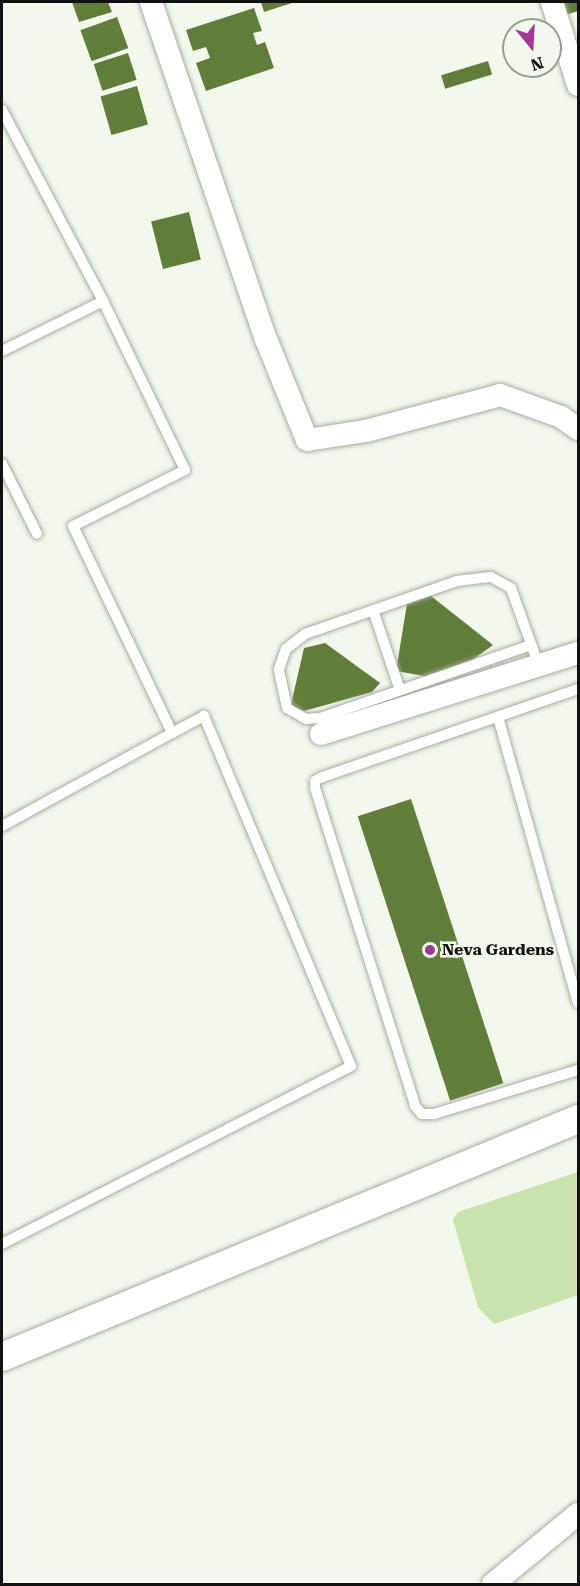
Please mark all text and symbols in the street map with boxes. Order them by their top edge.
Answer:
north arrow [502,18,562,78]
text: N [528,53,546,75]
place label: Neva Gardens [442,940,554,960]
marker: Neva Gardens [423,943,437,957]

